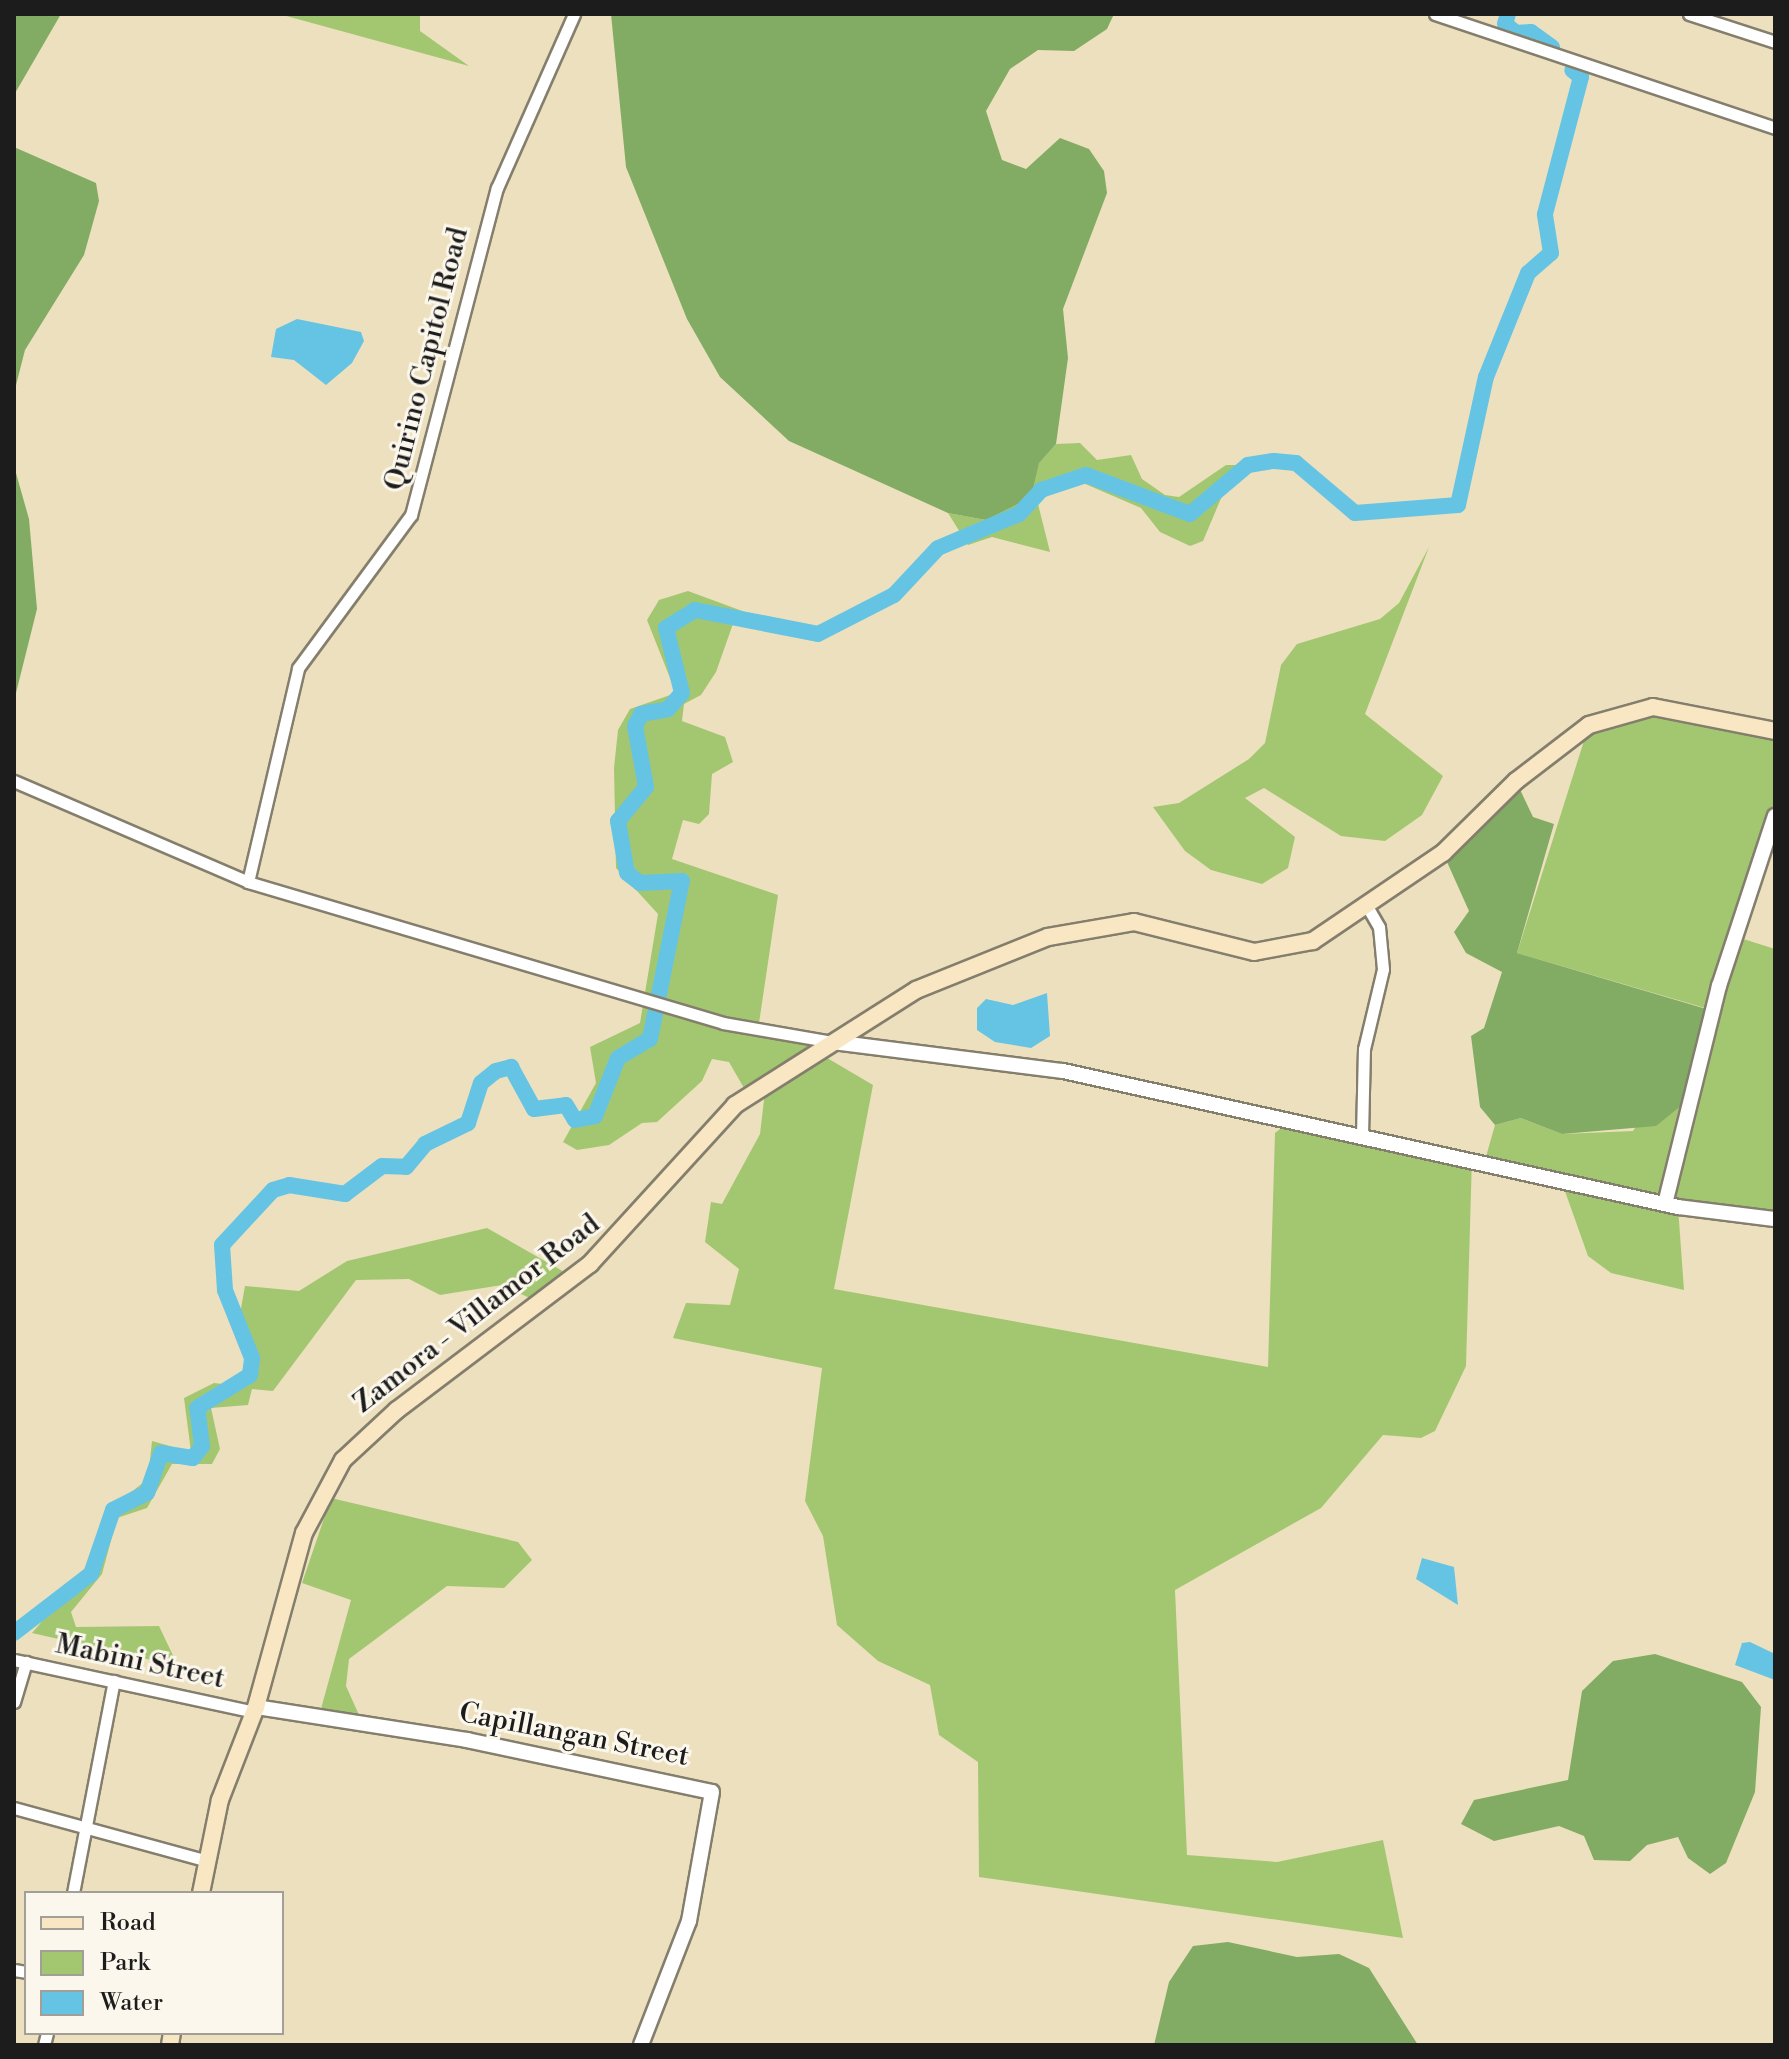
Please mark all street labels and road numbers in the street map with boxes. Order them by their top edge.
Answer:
street label: Quirino Capitol Road [378,224,476,494]
street label: Zamora - Villamor Road [347,1208,607,1420]
street label: Mabini Street [52,1628,228,1696]
street label: Capillangan Street [456,1696,692,1774]

